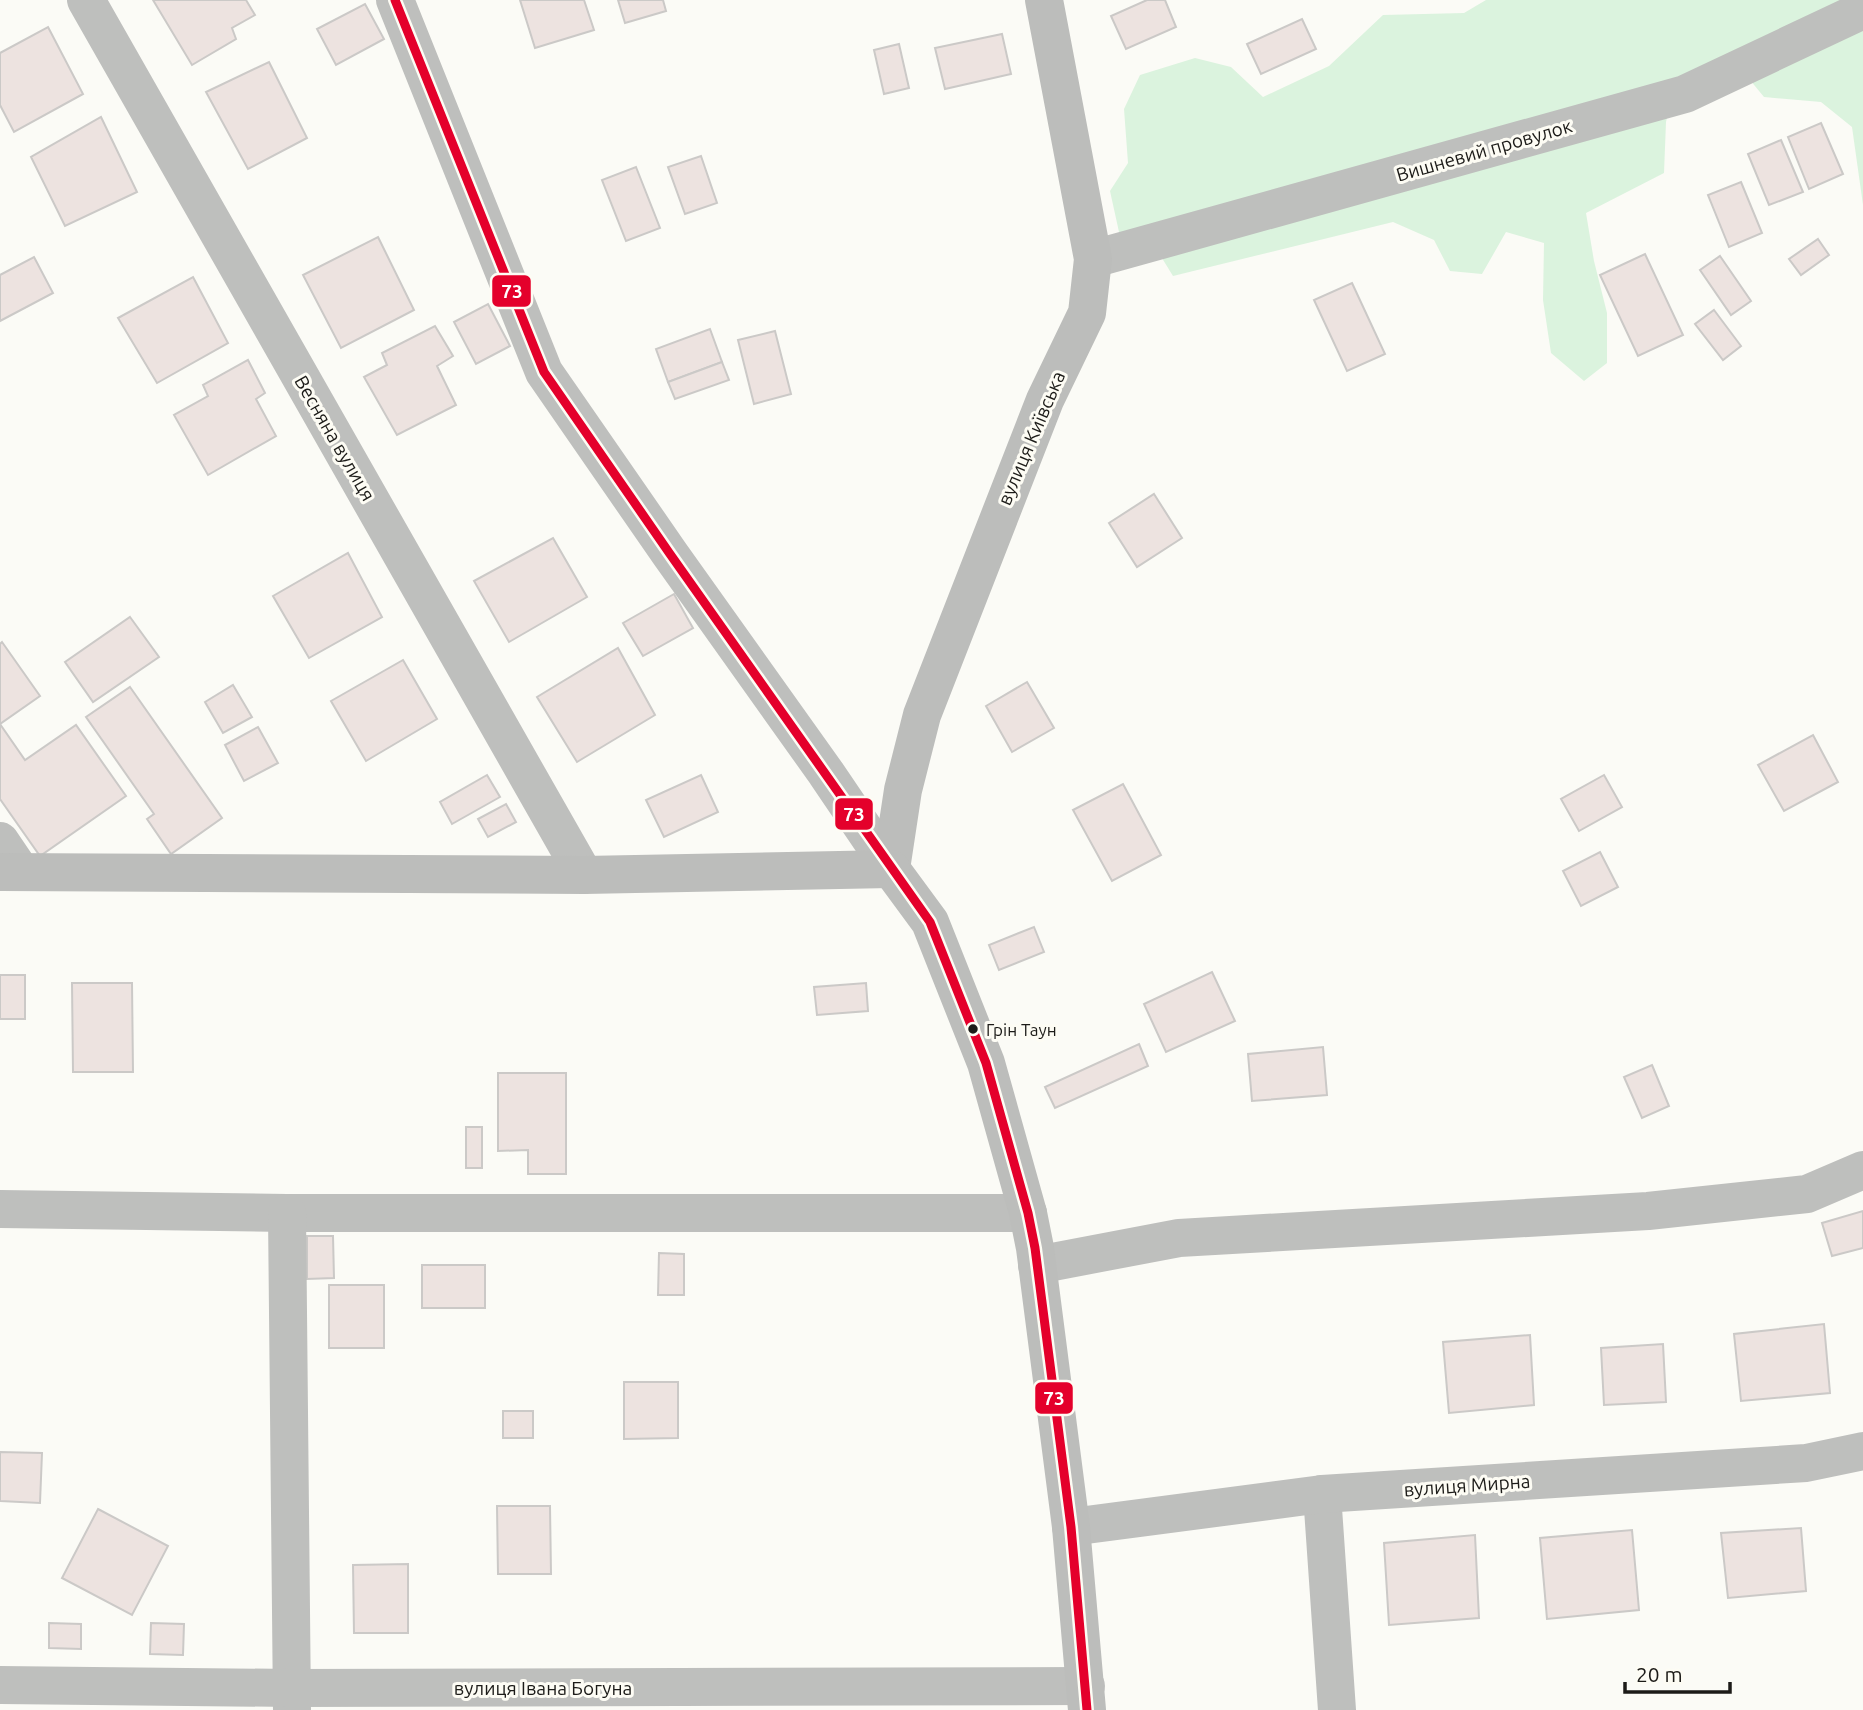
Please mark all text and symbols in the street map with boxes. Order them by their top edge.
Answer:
street label: Вишневий провулок [1393,114,1575,186]
line badge: 73 [491,274,532,308]
text: 73 [501,280,523,302]
street label: вулиця Київська [993,368,1069,508]
street label: Весняна вулиця [290,371,380,505]
line badge: 73 [834,797,874,831]
text: 73 [843,803,865,825]
place label: Грін Таун [986,1020,1057,1039]
marker: Грін Таун [966,1022,980,1036]
line badge: 73 [1034,1381,1074,1415]
text: 73 [1043,1387,1065,1409]
street label: вулиця Мирна [1403,1470,1531,1500]
scale bar [1625,1650,1730,1694]
text: 20 m [1636,1662,1683,1686]
street label: вулиця Івана Богуна [454,1677,632,1699]

